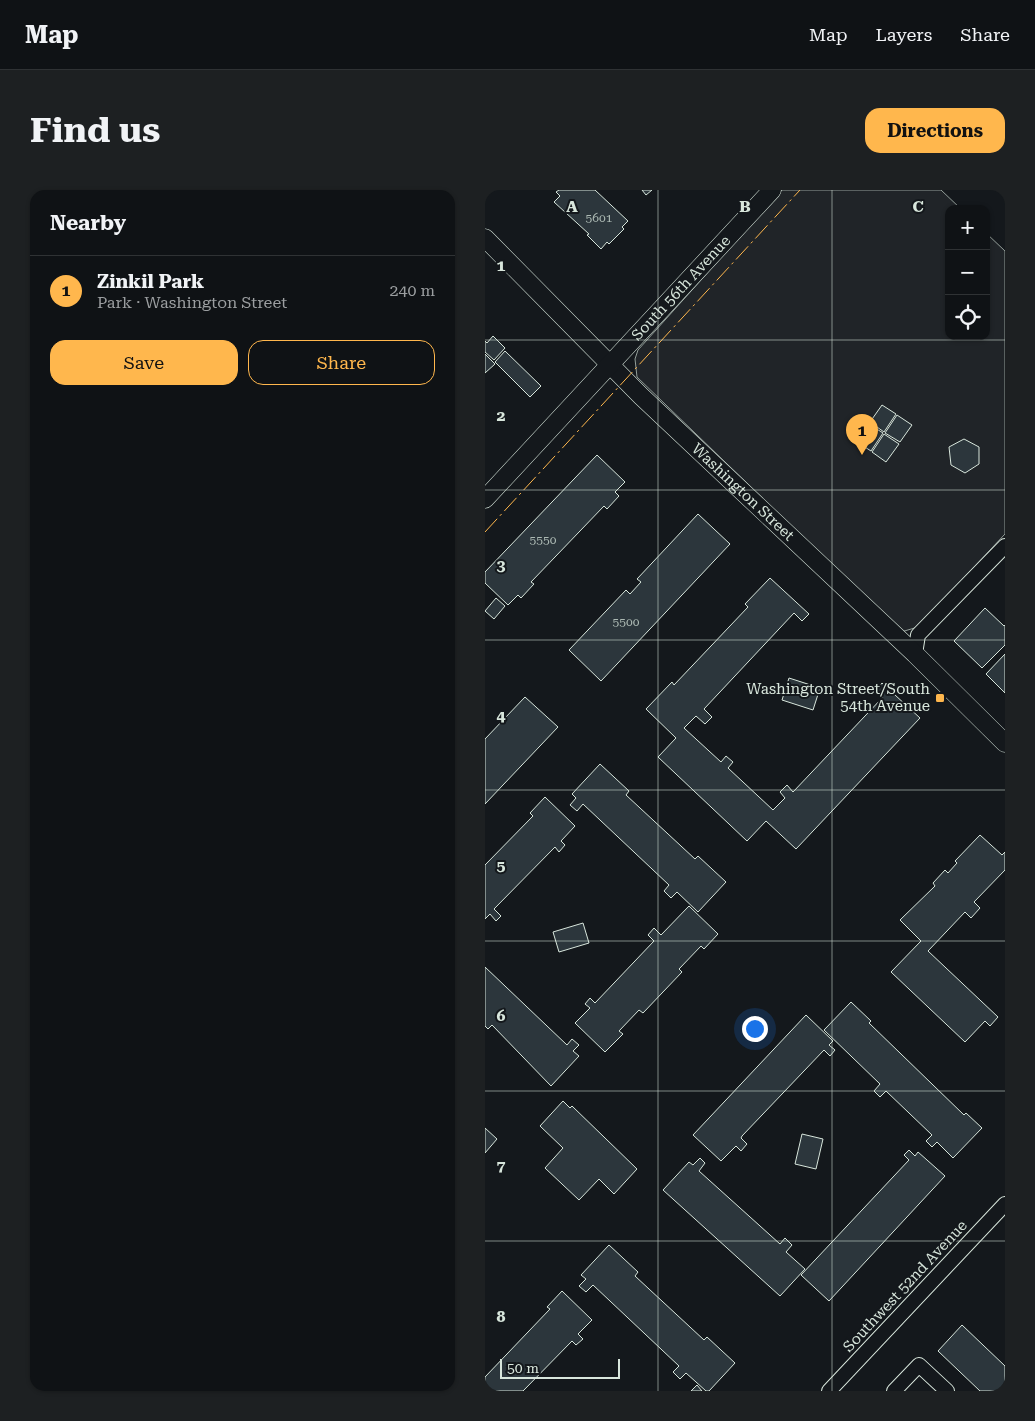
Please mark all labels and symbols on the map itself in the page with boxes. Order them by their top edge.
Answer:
text: A [566,197,578,216]
text: B [739,197,751,216]
text: C [912,197,924,216]
house number: 5601 [586,211,613,225]
street label: South 56th Avenue [628,232,734,344]
text: 1 [497,256,506,275]
text: 2 [497,406,506,425]
pin: 1 [846,414,878,455]
street label: Washington Street [688,439,798,545]
house number: 5550 [530,533,557,547]
text: 3 [497,556,506,575]
house number: 5500 [613,615,640,629]
place label: Washington Street/South 54th Avenue [746,680,930,715]
marker: Washington Street/South 54th Avenue [934,692,946,704]
text: 4 [497,706,506,725]
text: 5 [497,856,506,875]
text: 6 [497,1006,506,1025]
your location [742,1016,768,1042]
text: 7 [497,1156,506,1175]
street label: Southwest 52nd Avenue [839,1216,971,1356]
text: 8 [497,1307,506,1326]
scale bar [500,1356,620,1379]

